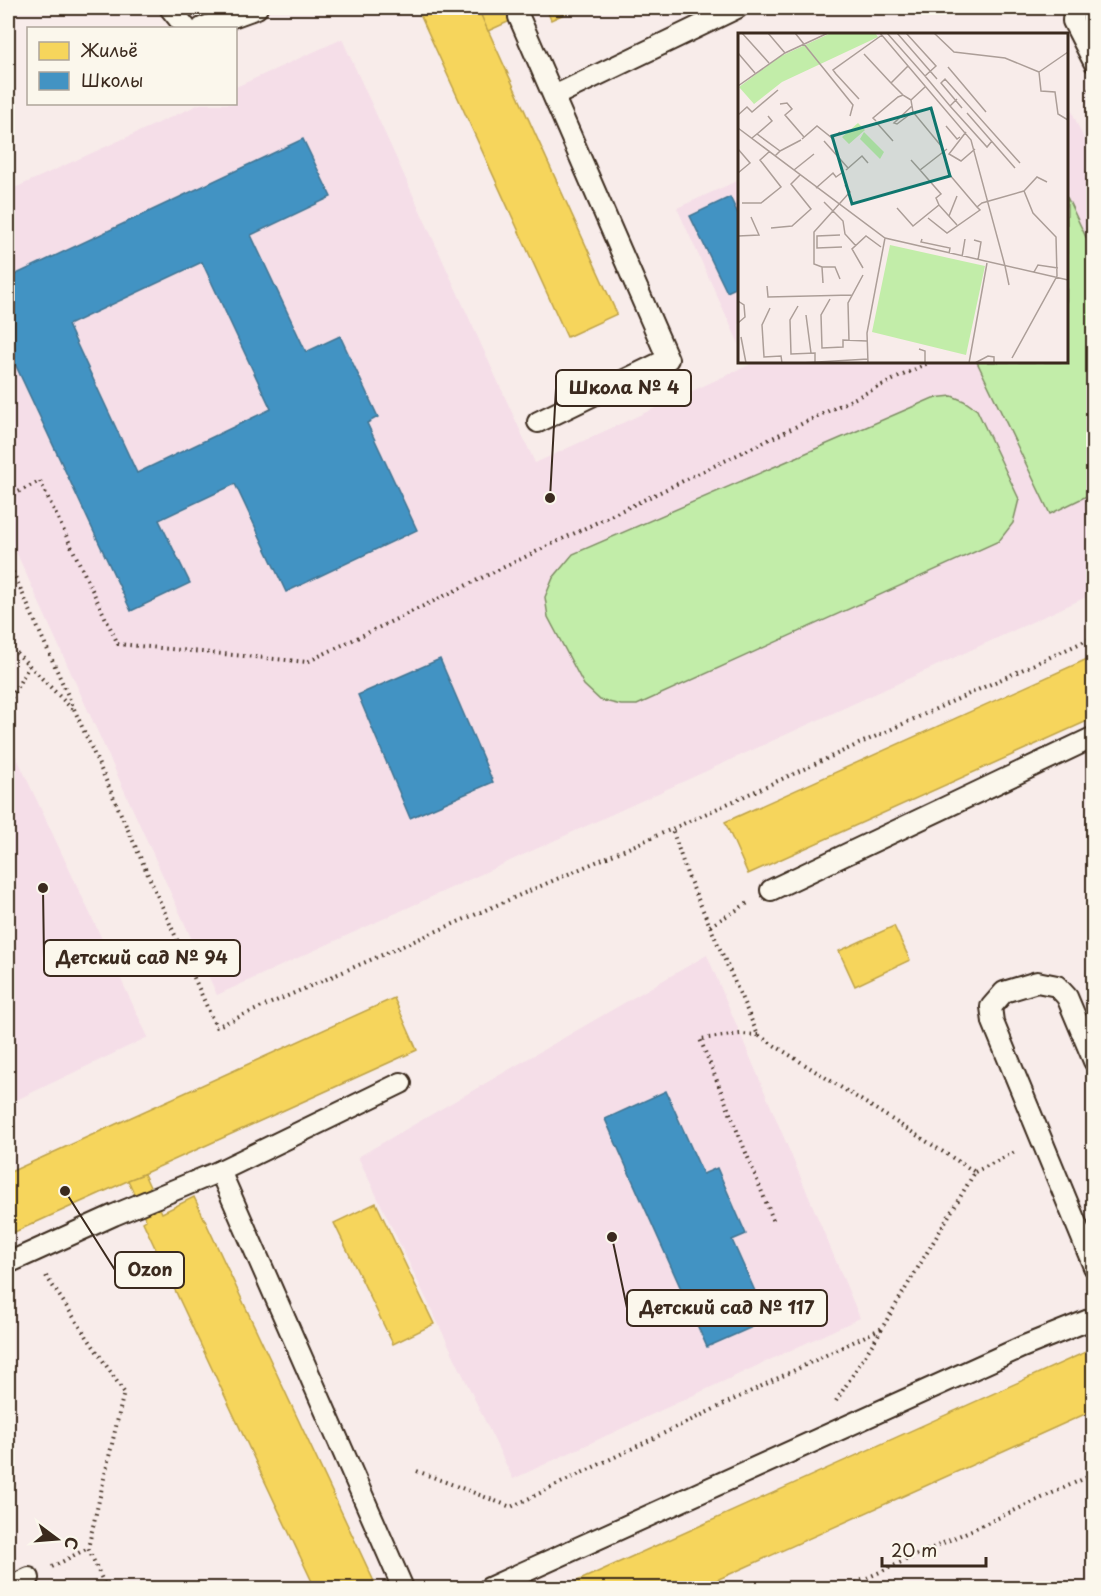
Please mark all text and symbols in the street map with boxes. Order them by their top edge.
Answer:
legend [27,27,237,105]
inset map [738,33,1068,363]
text: Жильё [80,36,138,63]
text: Школы [81,66,144,93]
callout: Школа № 4 [556,370,691,406]
text: Школа № 4 [569,373,679,400]
callout: Детский сад № 94 [44,940,240,976]
text: Детский сад № 94 [55,943,228,970]
callout: Ozon [115,1252,184,1288]
text: Ozon [127,1255,173,1282]
callout: Детский сад № 117 [627,1290,827,1326]
text: Детский сад № 117 [639,1293,815,1320]
north arrow [27,1509,87,1569]
scale bar [882,1530,986,1568]
text: С [59,1534,86,1553]
text: 20 m [891,1536,937,1563]

